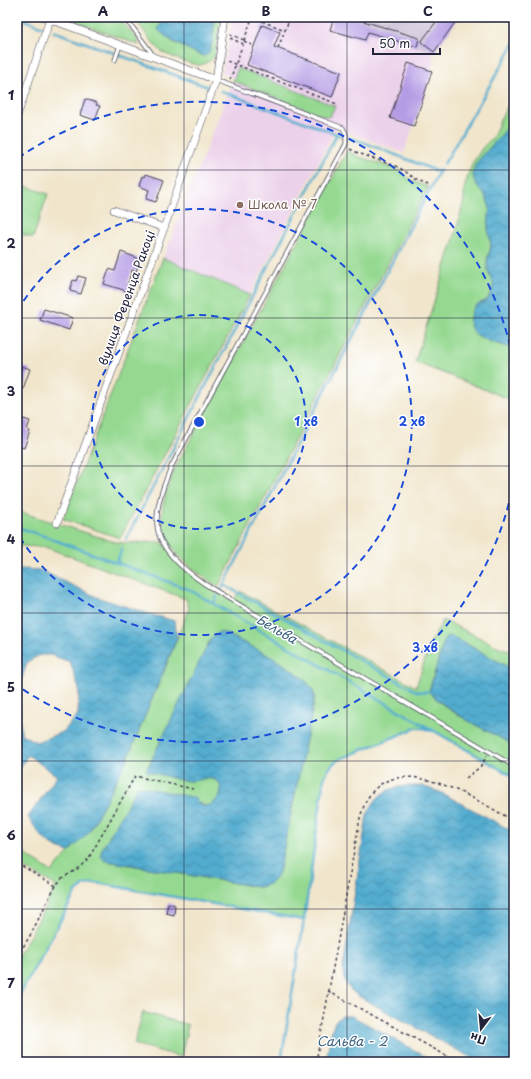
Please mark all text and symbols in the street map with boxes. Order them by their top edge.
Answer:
text: A [98,1,108,20]
text: B [262,1,271,20]
text: C [423,1,433,20]
scale bar [373,30,440,56]
text: 50 m [379,34,410,52]
text: 1 [8,85,14,104]
place label: Школа № 7 [248,195,317,213]
marker: Школа № 7 [235,200,245,210]
street label: вулиця Ференца Ракоці [93,228,159,368]
text: 2 [6,233,16,252]
text: 3 [7,381,16,400]
text: 1 хв [294,412,318,430]
text: 2 хв [399,412,425,430]
centre of rings [192,415,206,429]
text: 4 [7,529,16,548]
water label: Бельва [253,609,302,648]
text: 3 хв [412,638,438,656]
text: 5 [7,677,15,696]
text: 6 [6,825,16,844]
text: 7 [7,973,15,992]
north arrow [461,1009,501,1049]
text: Пн [468,1029,488,1049]
water label: Сальва - 2 [317,1031,388,1050]

